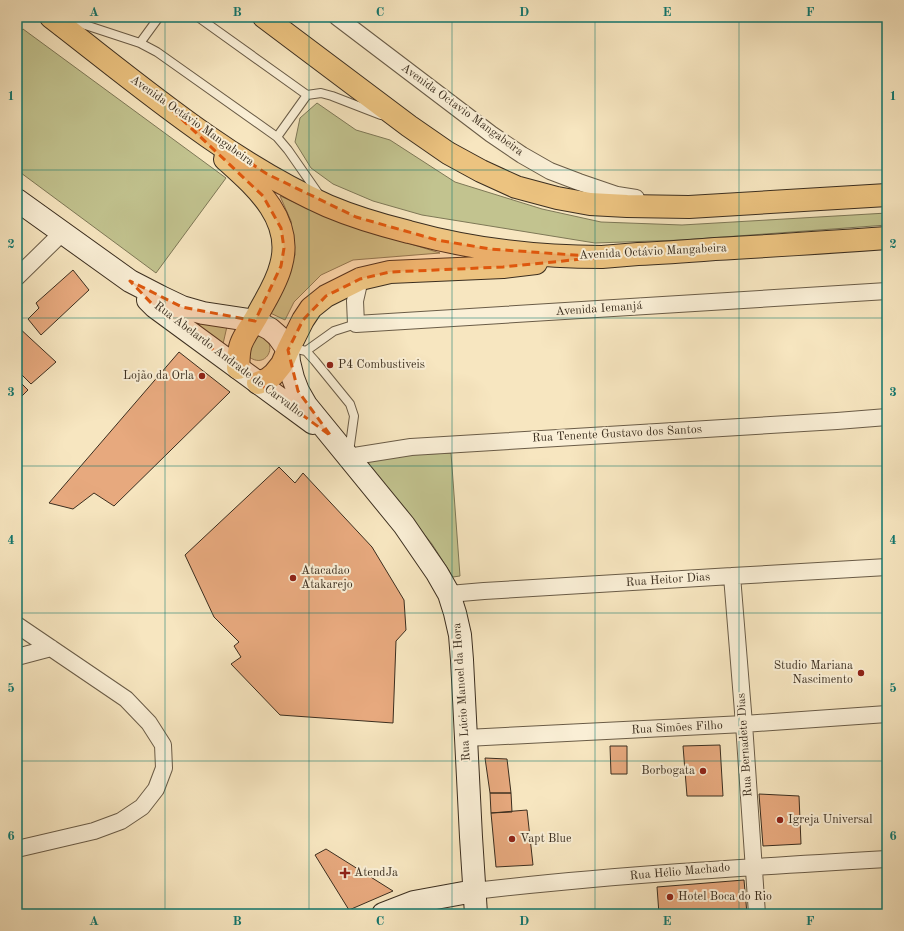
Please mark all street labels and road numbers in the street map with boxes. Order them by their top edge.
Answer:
street label: Avenida Octavio Mangabeira [399,62,525,158]
street label: Avenida Octávio Mangabeira [128,74,256,168]
street label: Avenida Octávio Mangabeira [579,242,727,262]
street label: Rua Abelardo Andrade de Carvalho [152,300,306,420]
street label: Avenida Iemanjá [555,300,643,318]
street label: Rua Tenente Gustavo dos Santos [532,424,702,444]
street label: Rua Heitor Dias [625,571,711,589]
street label: Rua Lúcio Manoel da Hora [451,622,473,762]
street label: Rua Bernadete Dias [735,693,755,797]
street label: Rua Simões Filho [631,720,723,736]
street label: Rua Hélio Machado [629,862,731,882]

